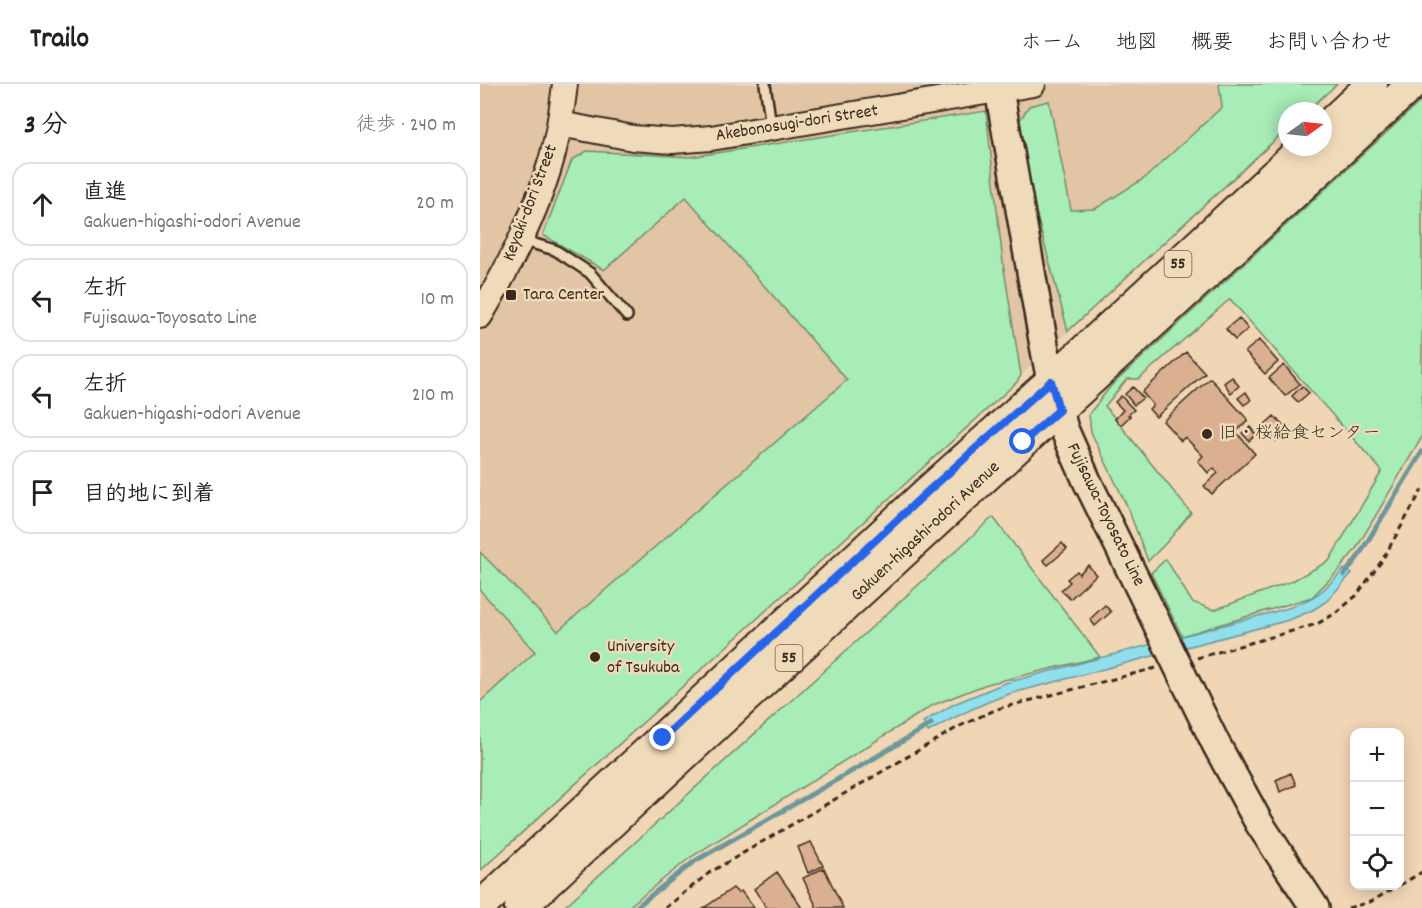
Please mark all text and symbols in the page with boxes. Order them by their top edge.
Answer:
text: Trailo [30,21,89,61]
text: ホーム [1021,29,1083,59]
text: 地図 [1116,29,1158,59]
text: 概要 [1191,29,1233,59]
text: お問い合わせ [1266,29,1392,59]
street label: Akebonosugi-dori Street [714,99,880,149]
north arrow [1278,102,1332,156]
text: 3 分 [24,108,68,145]
text: 徒歩 · 240 m [356,112,456,140]
street label: Keyaki-dori Street [497,141,565,265]
text: 直進 [83,178,127,209]
icon: ahead [26,188,59,221]
text: 20 m [416,190,454,218]
text: Gakuen-higashi-odori Avenue [83,209,301,237]
road number: 55 [1164,251,1192,277]
text: 左折 [83,274,127,305]
place label: Tara Center [523,283,605,308]
icon: left [26,284,59,317]
text: 10 m [420,286,454,314]
marker: Tara Center [504,288,518,302]
text: Fujisawa-Toyosato Line [83,305,257,333]
text: 左折 [83,370,127,401]
icon: left [26,380,59,413]
text: 210 m [412,382,454,410]
text: Gakuen-higashi-odori Avenue [83,401,301,429]
place label: 旧・桜給食センター [1219,422,1380,447]
marker: 旧・桜給食センター [1200,427,1214,441]
route start [1009,428,1035,454]
street label: Fujisawa-Toyosato Line [1059,439,1151,591]
street label: Gakuen-higashi-odori Avenue [846,456,1006,608]
icon: arrive [26,476,59,509]
text: 目的地に到着 [83,480,215,511]
place label: University of Tsukuba [607,635,680,681]
road number: 55 [776,645,802,671]
marker: University of Tsukuba [588,650,602,664]
route end [649,724,675,750]
map controls [1350,728,1404,890]
button: + [1350,728,1404,782]
button: − [1350,782,1404,836]
button: locate [1350,836,1404,890]

